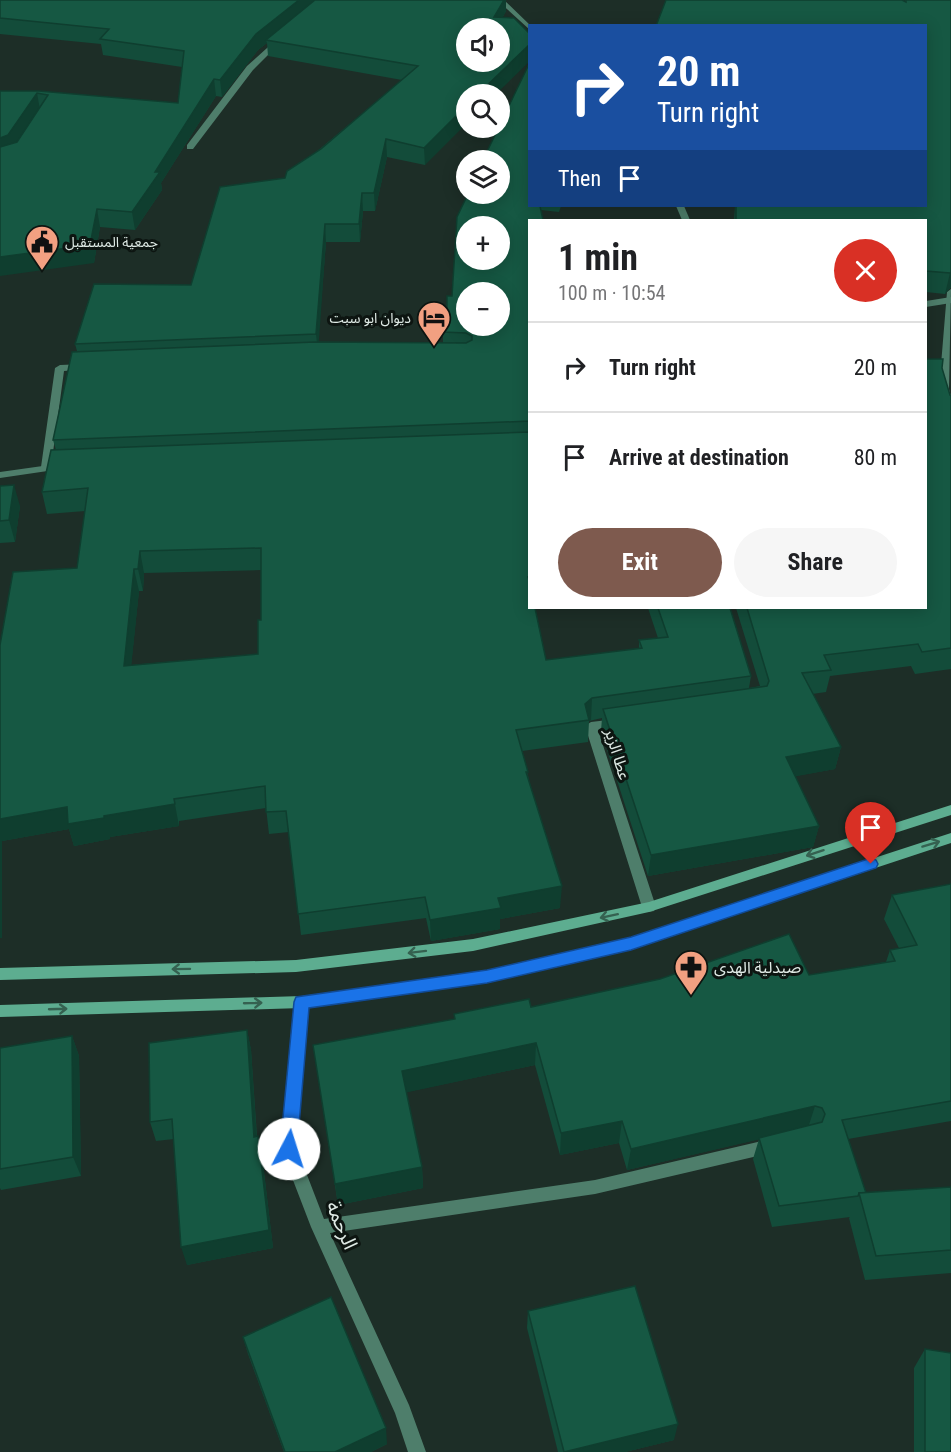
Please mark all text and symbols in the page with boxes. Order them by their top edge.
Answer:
map controls [456,18,510,336]
button: sound [456,18,510,72]
text: 20 m [657,47,740,96]
icon: right [558,48,636,126]
button: search [456,84,510,138]
text: Turn right [657,97,759,129]
button: layers [456,150,510,204]
icon: arrive [613,162,646,195]
text: Then [558,166,601,191]
button: + [456,216,510,270]
public building icon: جمعية المستقبل [24,224,60,271]
place label: جمعية المستقبل [65,234,158,251]
text: 1 min [558,237,638,279]
button: close [834,239,897,302]
text: 100 m · 10:54 [558,281,665,305]
button: − [456,282,510,336]
hotel icon: ديوان ابو سبت [416,300,452,347]
place label: ديوان ابو سبت [329,310,411,327]
icon: right [558,351,591,384]
text: Turn right [609,355,696,380]
text: 20 m [854,355,897,380]
icon: arrive [558,441,591,474]
text: Arrive at destination [609,445,789,470]
text: 80 m [854,445,897,470]
button: Exit [558,528,722,597]
button: Share [734,528,897,597]
street label: عطا الزير [600,725,634,782]
pin [845,802,896,864]
icon: arrive [854,811,887,844]
one-way arrow [921,837,940,848]
one-way arrow [806,848,825,859]
one-way arrow [599,910,618,922]
one-way arrow [408,947,428,958]
pharmacy icon: صيدلية الهدى [673,949,709,996]
place label: صيدلية الهدى [714,958,801,977]
one-way arrow [172,963,192,975]
one-way arrow [243,998,263,1009]
one-way arrow [48,1003,68,1015]
position arrow [257,1117,321,1181]
street label: الرحمة [321,1197,363,1253]

